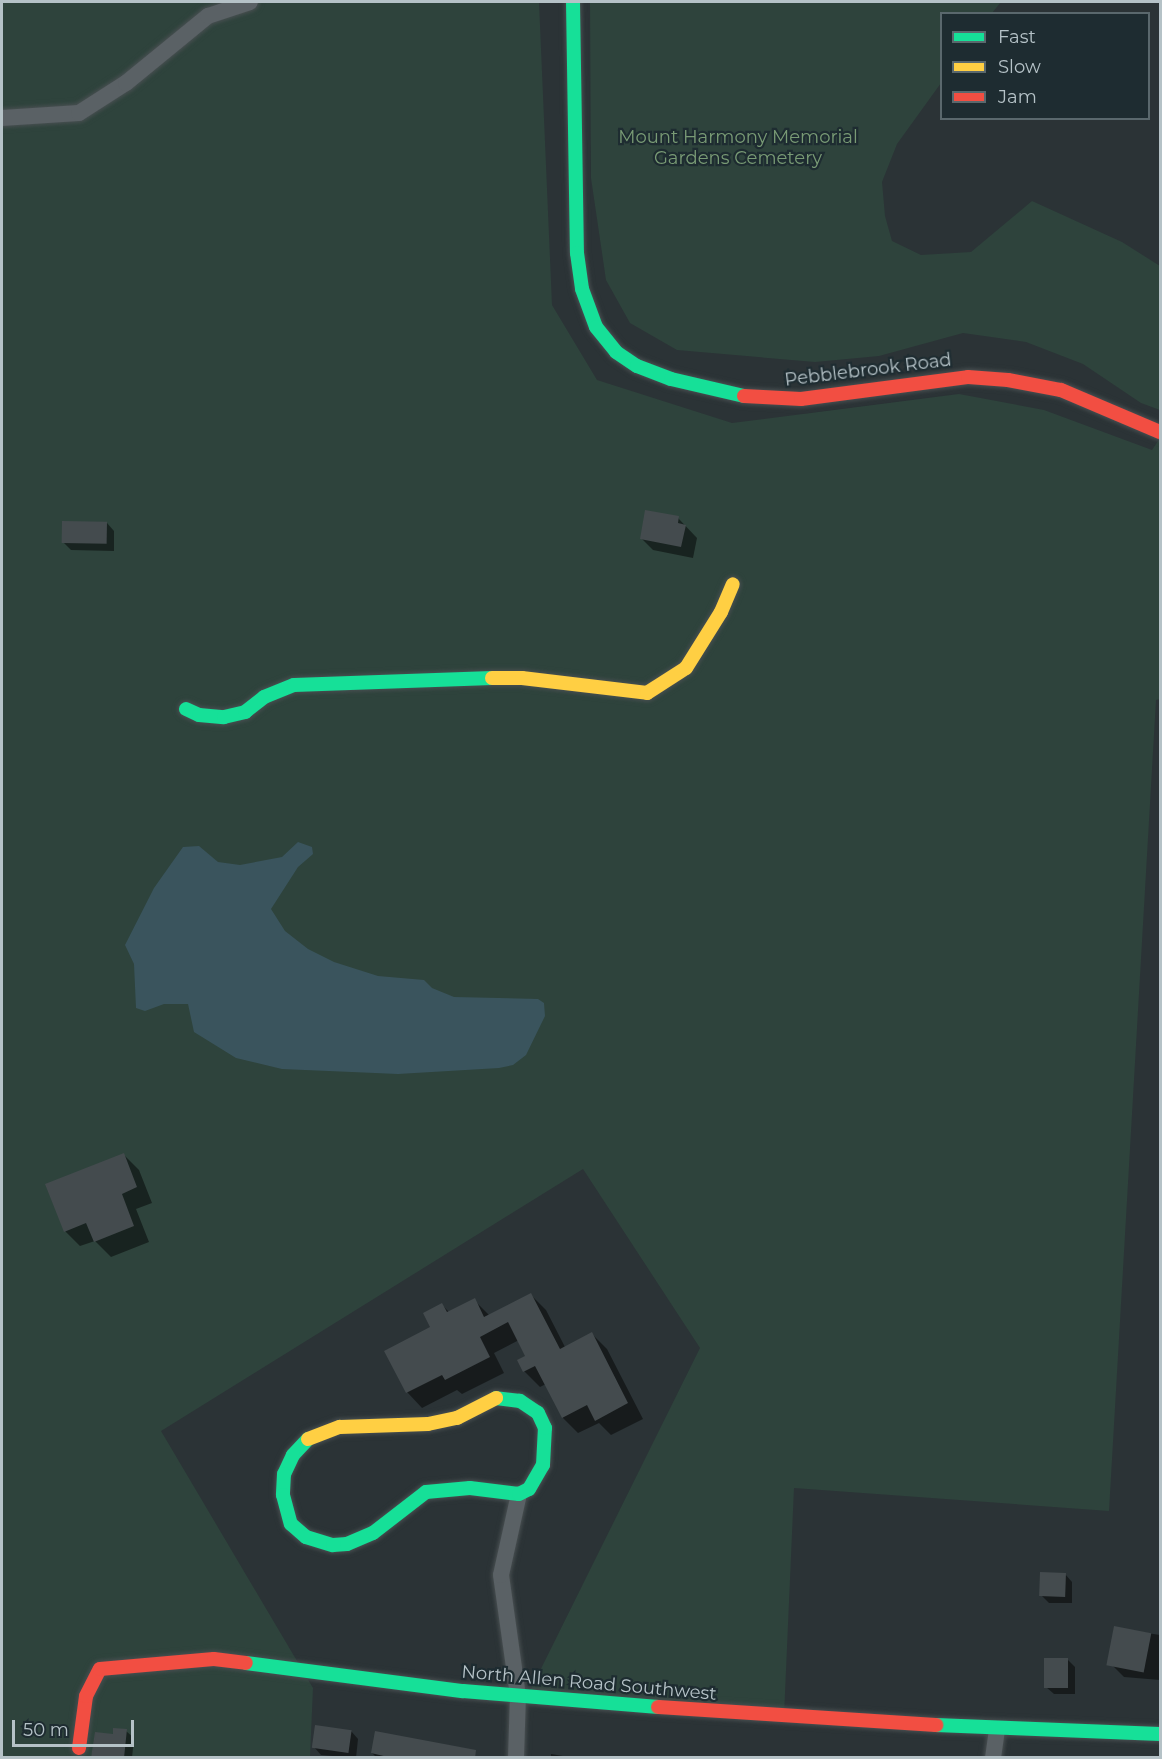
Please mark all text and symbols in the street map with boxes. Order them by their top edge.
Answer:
legend [940,12,1150,120]
text: Fast [998,26,1036,48]
text: Slow [998,56,1041,78]
text: Jam [998,86,1037,108]
park label: Mount Harmony Memorial Gardens Cemetery [618,127,858,170]
street label: Pebblebrook Road [783,349,953,391]
street label: North Allen Road Southwest [461,1661,717,1705]
scale bar [15,1708,136,1746]
text: 50 m [23,1719,69,1741]

